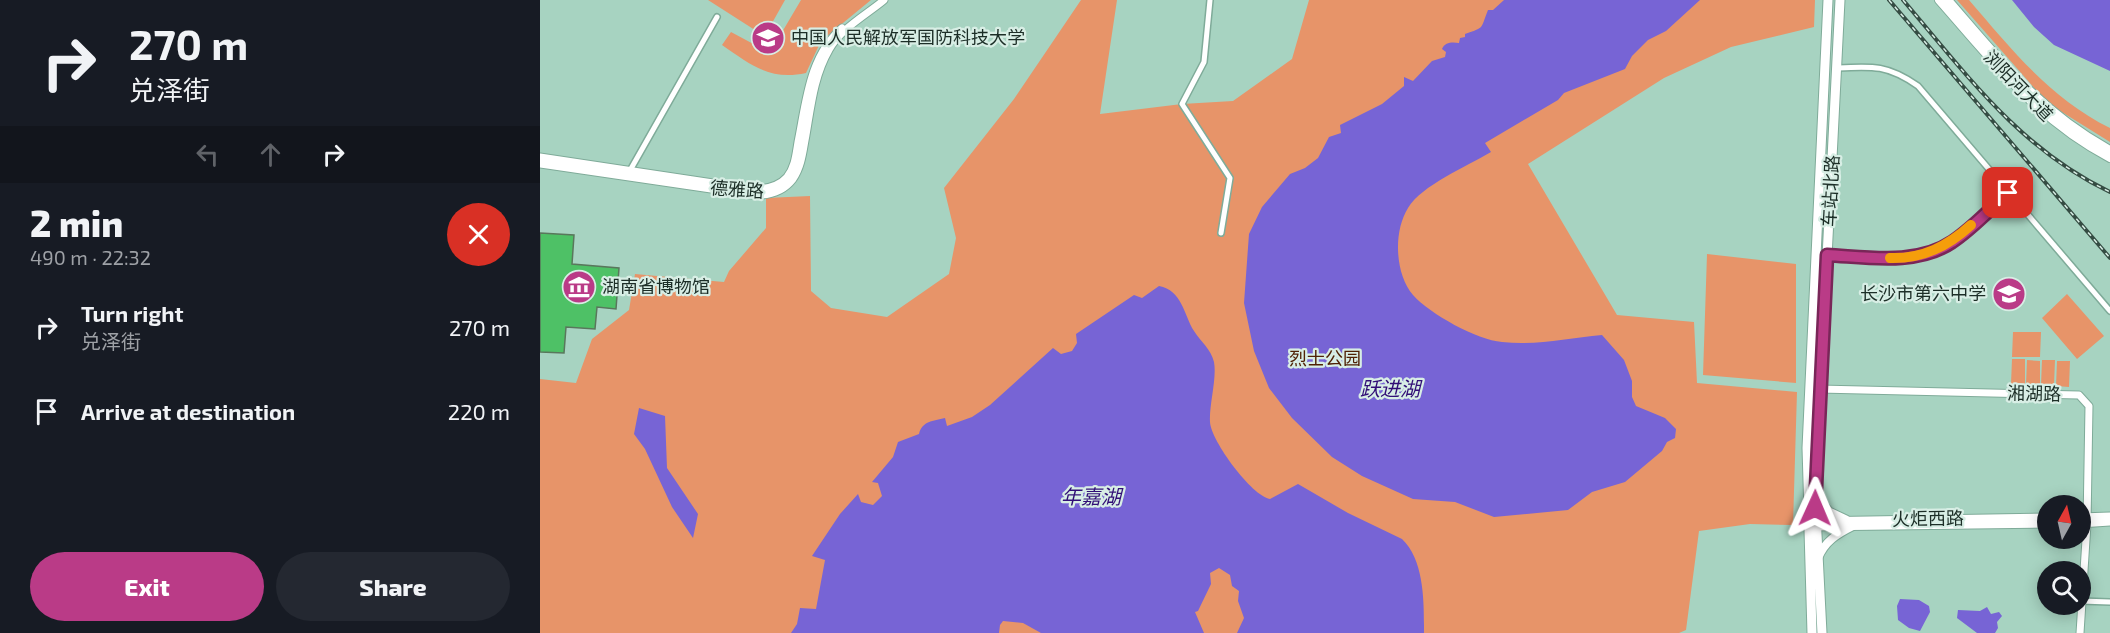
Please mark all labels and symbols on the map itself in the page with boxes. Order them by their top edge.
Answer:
school or university icon: 中国人民解放军国防科技大学 [750,20,786,56]
place label: 中国人民解放军国防科技大学 [791,26,1025,48]
street label: 浏阳河大道 [1980,45,2058,125]
street label: 车站北路 [1817,154,1843,227]
pin [1982,167,2033,218]
street label: 德雅路 [709,176,765,202]
museum icon: 湖南省博物馆 [561,269,597,305]
place label: 湖南省博物馆 [602,275,710,297]
school or university icon: 长沙市第六中学 [1991,276,2027,312]
place label: 长沙市第六中学 [1860,282,1986,304]
park label: 烈士公园 [1289,347,1361,369]
water label: 跃进湖 [1360,376,1423,400]
street label: 湘湖路 [2007,382,2061,404]
position arrow [1783,476,1847,540]
water label: 年嘉湖 [1061,484,1124,508]
north arrow [2037,495,2091,549]
street label: 火炬西路 [1892,506,1964,530]

